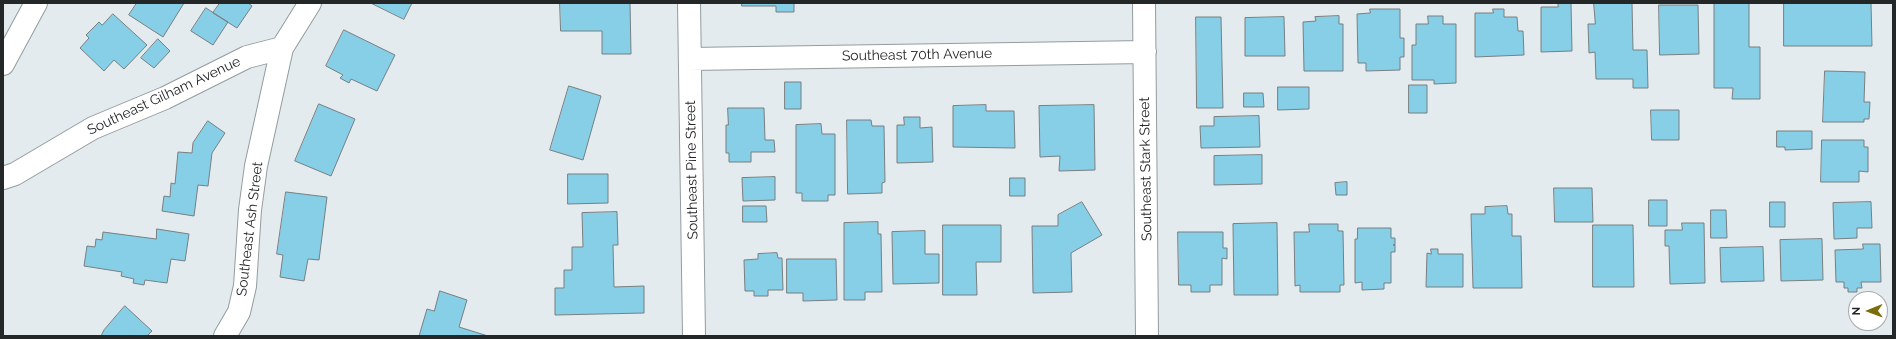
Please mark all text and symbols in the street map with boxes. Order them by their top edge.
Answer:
street label: Southeast 70th Avenue [842,45,992,65]
street label: Southeast Gilham Avenue [85,53,243,139]
street label: Southeast Stark Street [1136,97,1156,241]
street label: Southeast Pine Street [682,100,702,240]
street label: Southeast Ash Street [233,161,267,297]
north arrow [1848,291,1888,331]
text: N [1850,307,1863,316]

